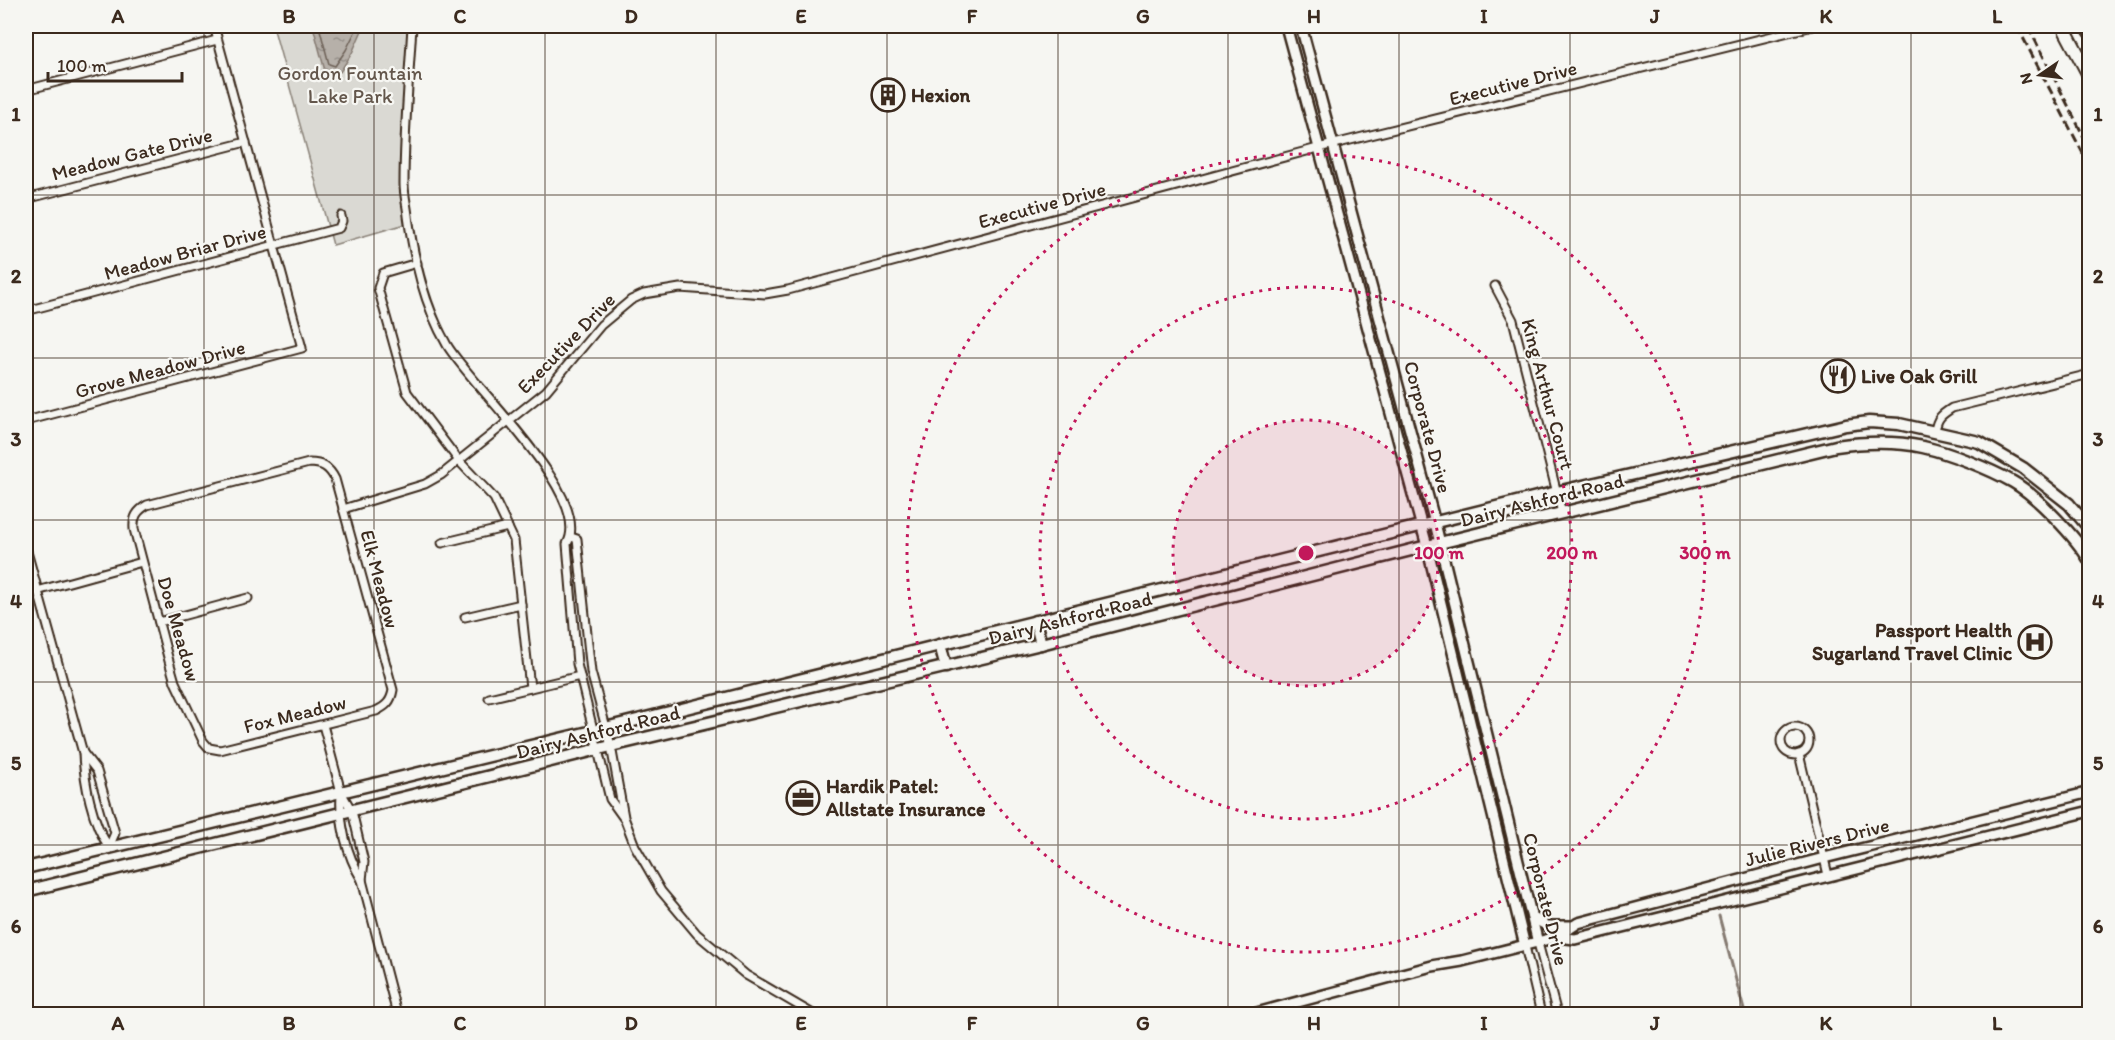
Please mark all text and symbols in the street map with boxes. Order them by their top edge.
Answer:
text: A [111,4,125,28]
text: B [283,4,296,28]
text: C [454,4,467,28]
text: D [624,4,638,28]
text: E [795,4,807,28]
text: F [967,4,978,28]
text: G [1136,4,1150,28]
text: H [1307,4,1321,28]
text: I [1480,4,1488,28]
text: J [1649,4,1660,28]
text: K [1820,4,1834,28]
text: L [1992,4,2003,28]
scale bar [48,45,182,83]
north arrow [2010,45,2070,105]
text: 100 m [57,55,107,77]
street label: Executive Drive [1447,56,1579,110]
park label: Gordon Fountain Lake Park [277,61,423,108]
text: N [2015,71,2036,86]
building icon: Hexion [870,77,906,113]
place label: Hexion [911,83,971,107]
text: 1 [11,102,21,126]
text: 1 [2093,102,2103,126]
street label: Meadow Gate Drive [49,122,215,186]
street label: Executive Drive [976,176,1108,234]
street label: Meadow Briar Drive [101,219,269,285]
text: 2 [11,264,22,288]
text: 2 [2093,264,2104,288]
street label: Executive Drive [512,288,620,398]
street label: King Arthur Court [1516,316,1580,473]
street label: Grove Meadow Drive [72,335,248,403]
street label: Corporate Drive [1399,358,1457,496]
restaurant icon: Live Oak Grill [1820,358,1856,394]
place label: Live Oak Grill [1861,364,1978,388]
text: 3 [11,427,22,451]
text: 3 [2093,427,2104,451]
street label: Dairy Ashford Road [1458,468,1627,532]
street label: Elk Meadow [355,527,405,631]
text: 100 m [1414,542,1465,564]
text: 200 m [1547,542,1598,564]
text: 300 m [1679,542,1731,564]
centre of rings [1296,543,1316,563]
street label: Doe Meadow [153,574,205,684]
street label: Dairy Ashford Road [986,586,1155,650]
text: 4 [10,589,22,613]
text: 4 [2092,589,2104,613]
place label: Passport Health Sugarland Travel Clinic [1812,618,2013,666]
hospital icon: Passport Health Sugarland Travel Clinic [2017,624,2053,660]
street label: Fox Meadow [241,690,349,738]
street label: Dairy Ashford Road [514,700,683,764]
text: 5 [11,751,22,775]
text: 5 [2093,751,2104,775]
place label: Hardik Patel: Allstate Insurance [825,774,986,821]
office icon: Hardik Patel: Allstate Insurance [785,780,821,816]
street label: Julie Rivers Drive [1742,812,1892,872]
street label: Corporate Drive [1518,830,1574,968]
text: 6 [11,914,22,938]
text: 6 [2093,914,2104,938]
text: A [111,1011,125,1035]
text: B [283,1011,296,1035]
text: C [454,1011,467,1035]
text: D [624,1011,638,1035]
text: E [795,1011,807,1035]
text: F [967,1011,978,1035]
text: G [1136,1011,1150,1035]
text: H [1307,1011,1321,1035]
text: I [1480,1011,1488,1035]
text: J [1649,1011,1660,1035]
text: K [1820,1011,1834,1035]
text: L [1992,1011,2003,1035]

